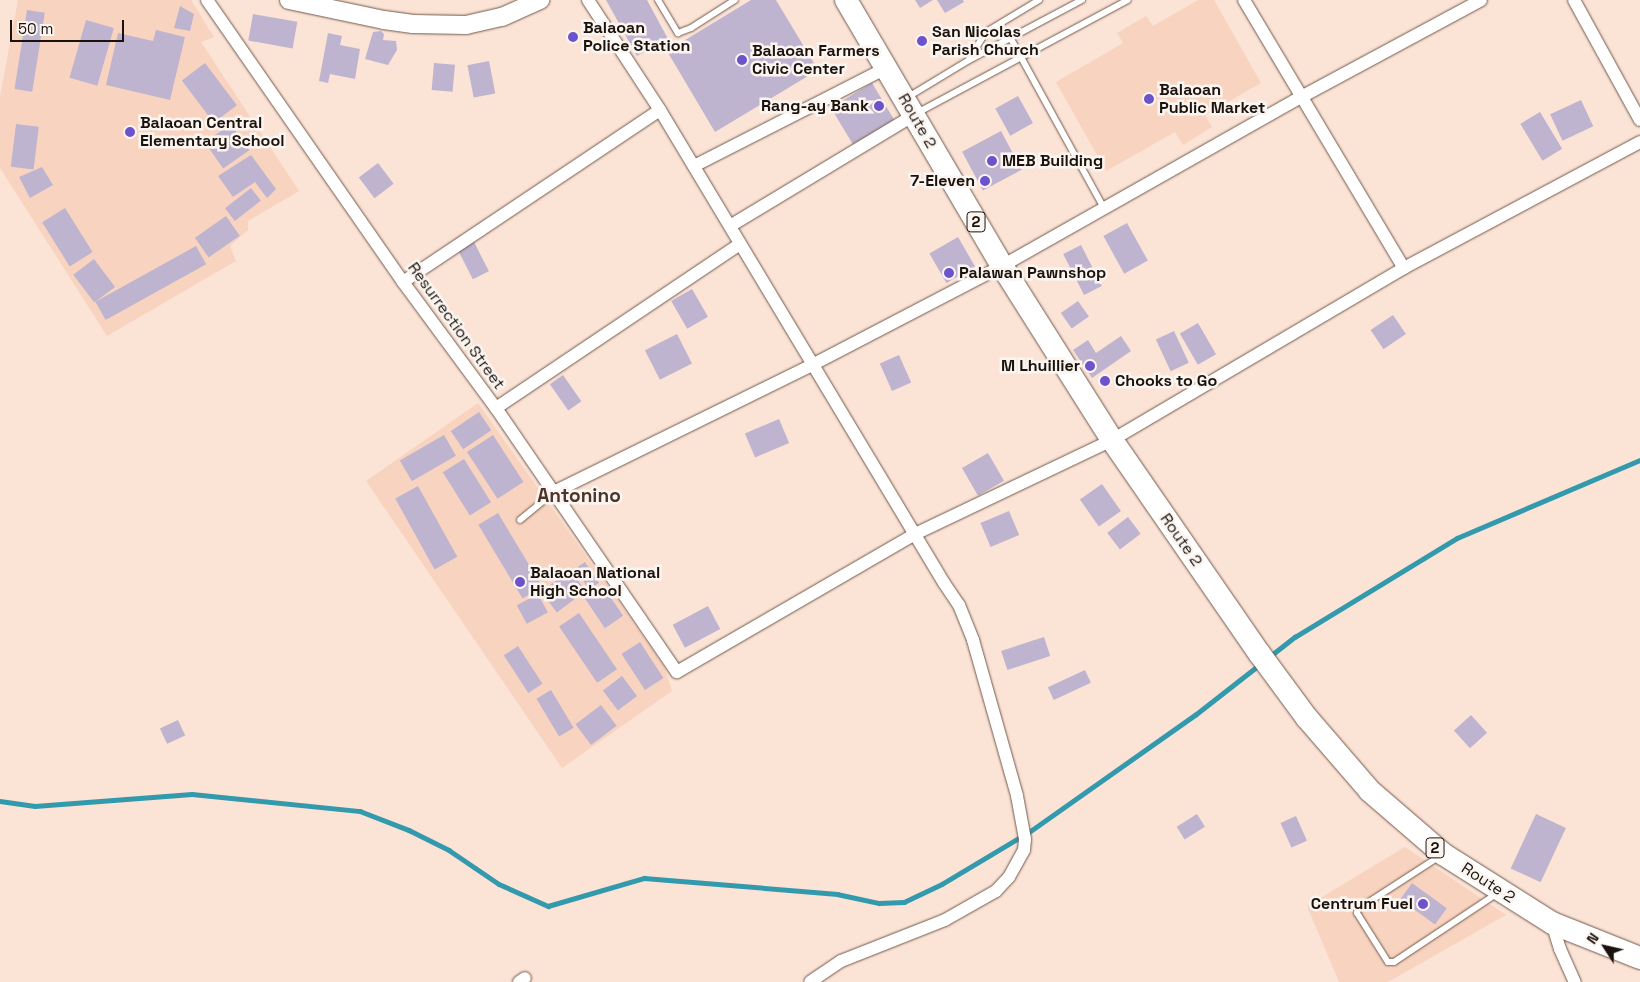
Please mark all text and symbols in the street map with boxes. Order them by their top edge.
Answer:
scale bar [12,10,126,42]
place label: Balaoan Police Station [583,18,690,56]
text: 50 m [18,19,53,38]
place label: San Nicolas Parish Church [932,22,1039,60]
marker: Balaoan Police Station [567,31,579,43]
marker: San Nicolas Parish Church [916,35,928,47]
place label: Balaoan Farmers Civic Center [752,41,880,79]
marker: Balaoan Farmers Civic Center [736,54,748,66]
place label: Balaoan Public Market [1159,80,1265,118]
street label: Route 2 [894,90,940,152]
marker: Balaoan Public Market [1143,93,1155,105]
place label: Rang-ay Bank [761,96,869,116]
marker: Rang-ay Bank [873,100,885,112]
place label: Balaoan Central Elementary School [140,113,284,151]
marker: Balaoan Central Elementary School [124,126,136,138]
place label: MEB Building [1002,151,1103,171]
marker: MEB Building [986,155,998,167]
place label: 7-Eleven [910,171,975,191]
marker: 7-Eleven [979,175,991,187]
road number: 2 [966,210,986,234]
street label: Resurrection Street [403,259,509,393]
place label: Palawan Pawnshop [959,263,1106,283]
marker: Palawan Pawnshop [943,267,955,279]
place label: M Lhuillier [1001,356,1080,376]
marker: M Lhuillier [1084,360,1096,372]
place label: Chooks to Go [1115,371,1217,391]
marker: Chooks to Go [1099,375,1111,387]
district label: Antonino [537,485,621,507]
street label: Route 2 [1156,510,1206,570]
place label: Balaoan National High School [530,563,660,601]
marker: Balaoan National High School [514,576,526,588]
road number: 2 [1425,836,1445,860]
street label: Route 2 [1458,859,1518,907]
place label: Centrum Fuel [1311,894,1413,914]
marker: Centrum Fuel [1417,898,1429,910]
north arrow [1580,922,1630,972]
text: N [1583,929,1603,947]

